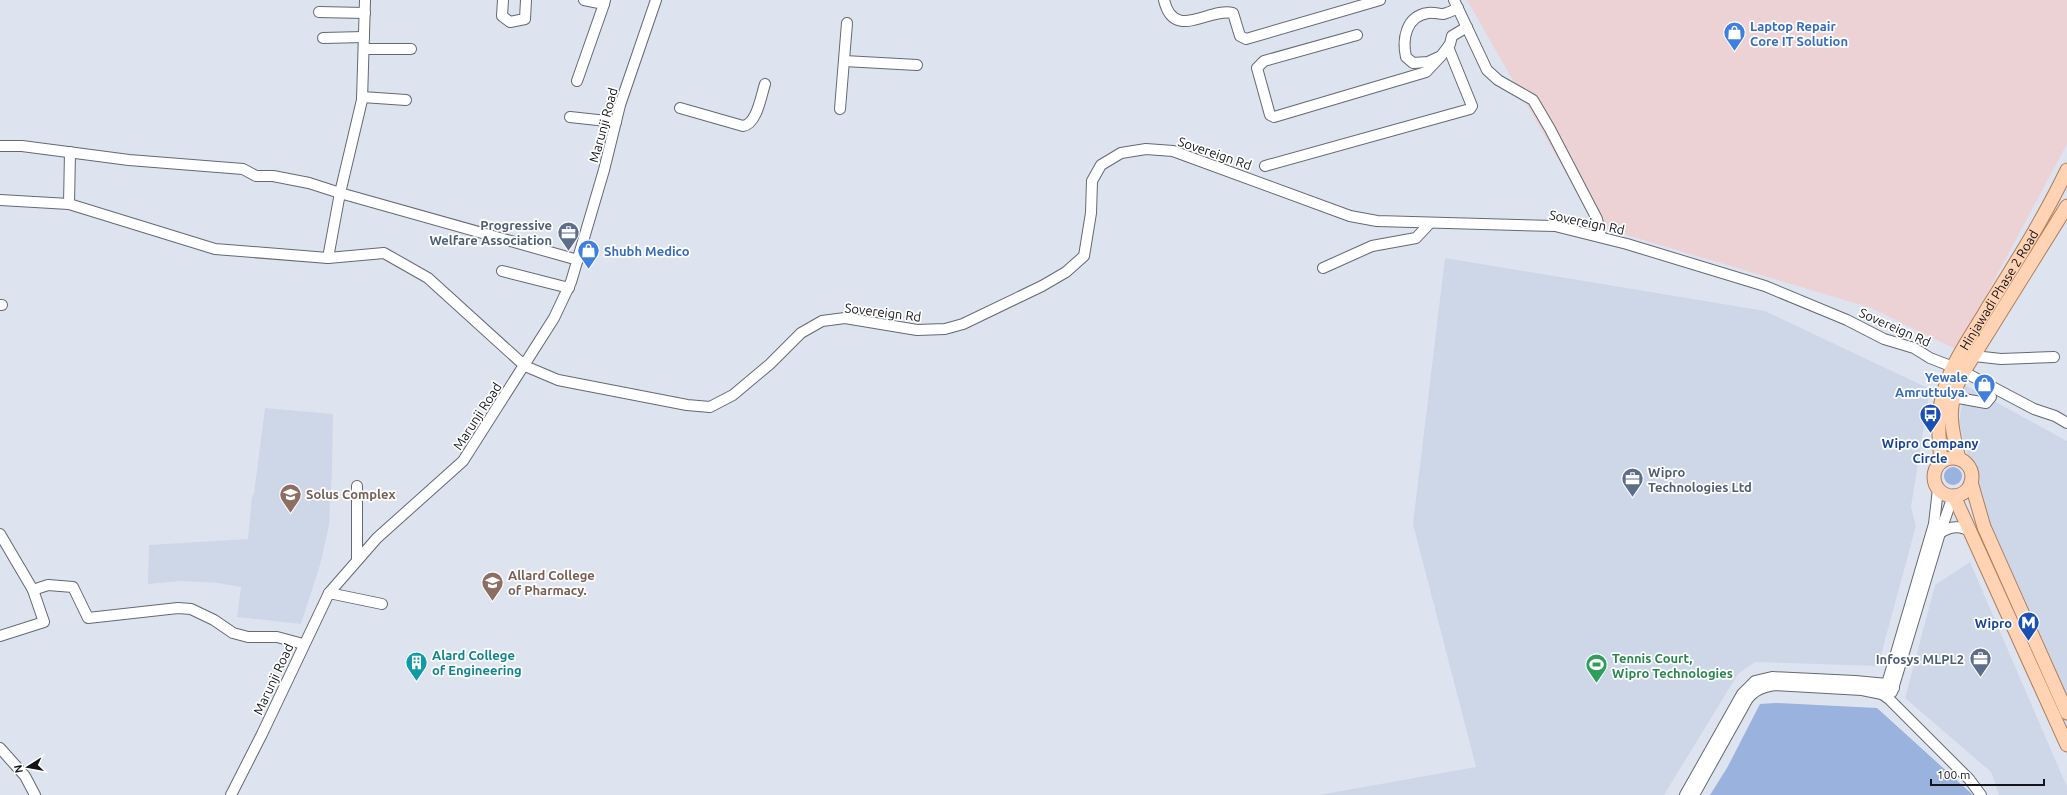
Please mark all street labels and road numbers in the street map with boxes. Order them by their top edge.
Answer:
street label: Marunji Road [586,86,620,164]
street label: Sovereign Rd [1176,134,1254,172]
street label: Sovereign Rd [1548,207,1626,237]
street label: Hinjawadi Phase 2 Road [1957,227,2041,352]
street label: Sovereign Rd [844,300,922,324]
street label: Sovereign Rd [1857,305,1933,349]
street label: Marunji Road [450,380,504,452]
street label: Marunji Road [250,641,296,717]

